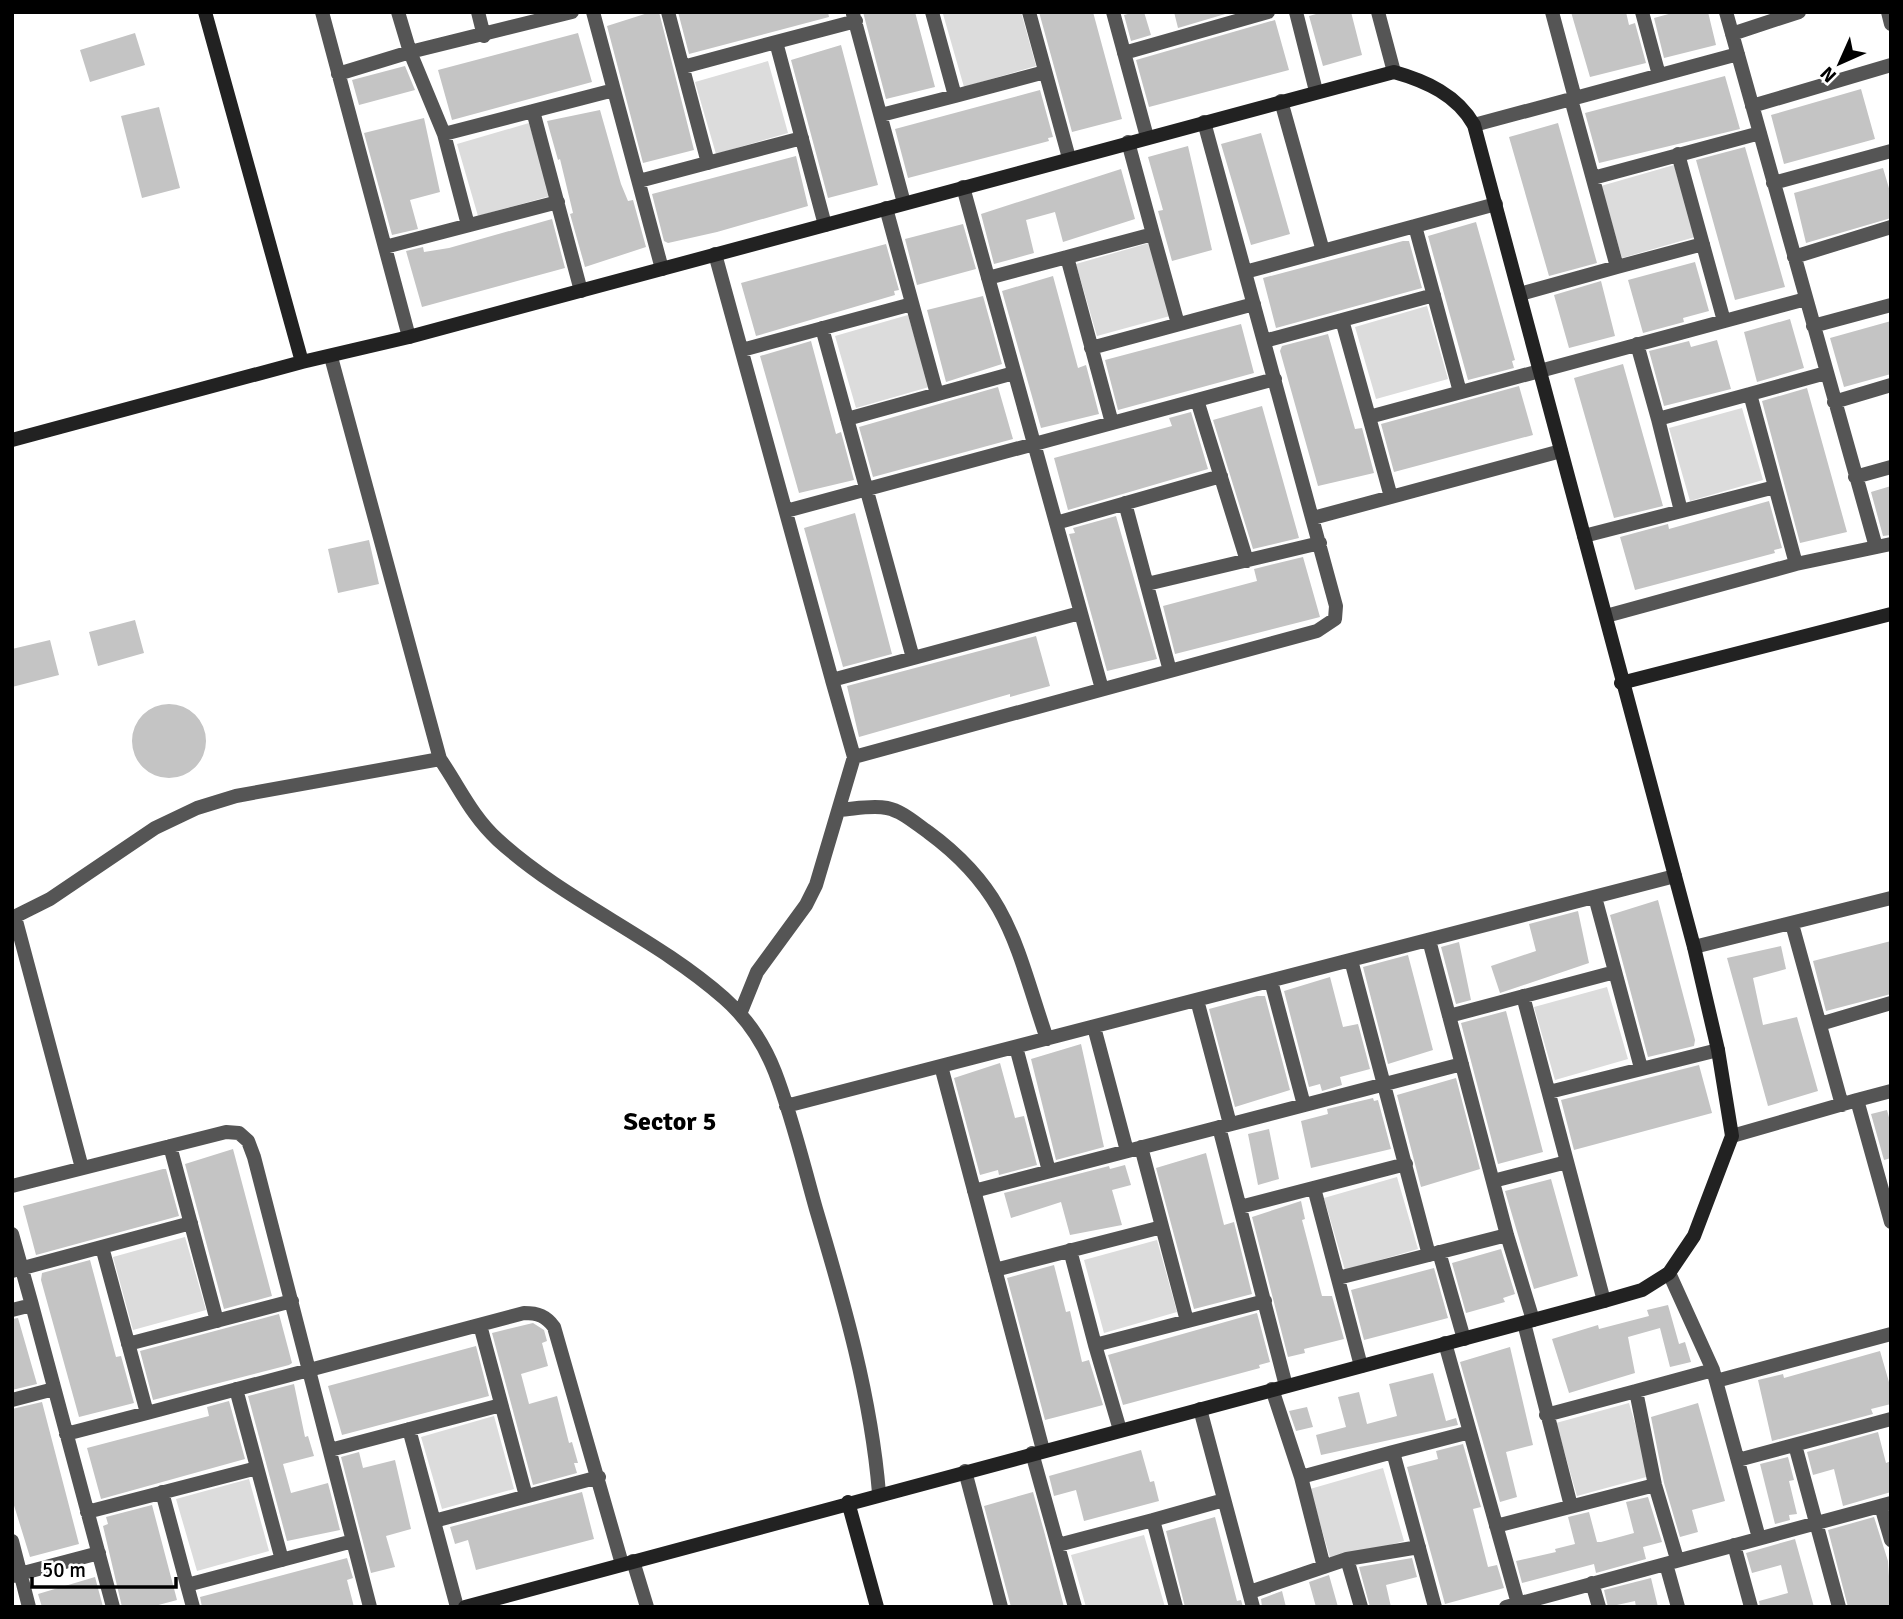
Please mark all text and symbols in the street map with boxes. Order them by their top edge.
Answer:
north arrow [1805,28,1875,98]
text: N [1816,61,1842,87]
district label: Sector 5 [624,1106,716,1138]
scale bar [32,1546,175,1590]
text: 50 m [42,1557,86,1583]

